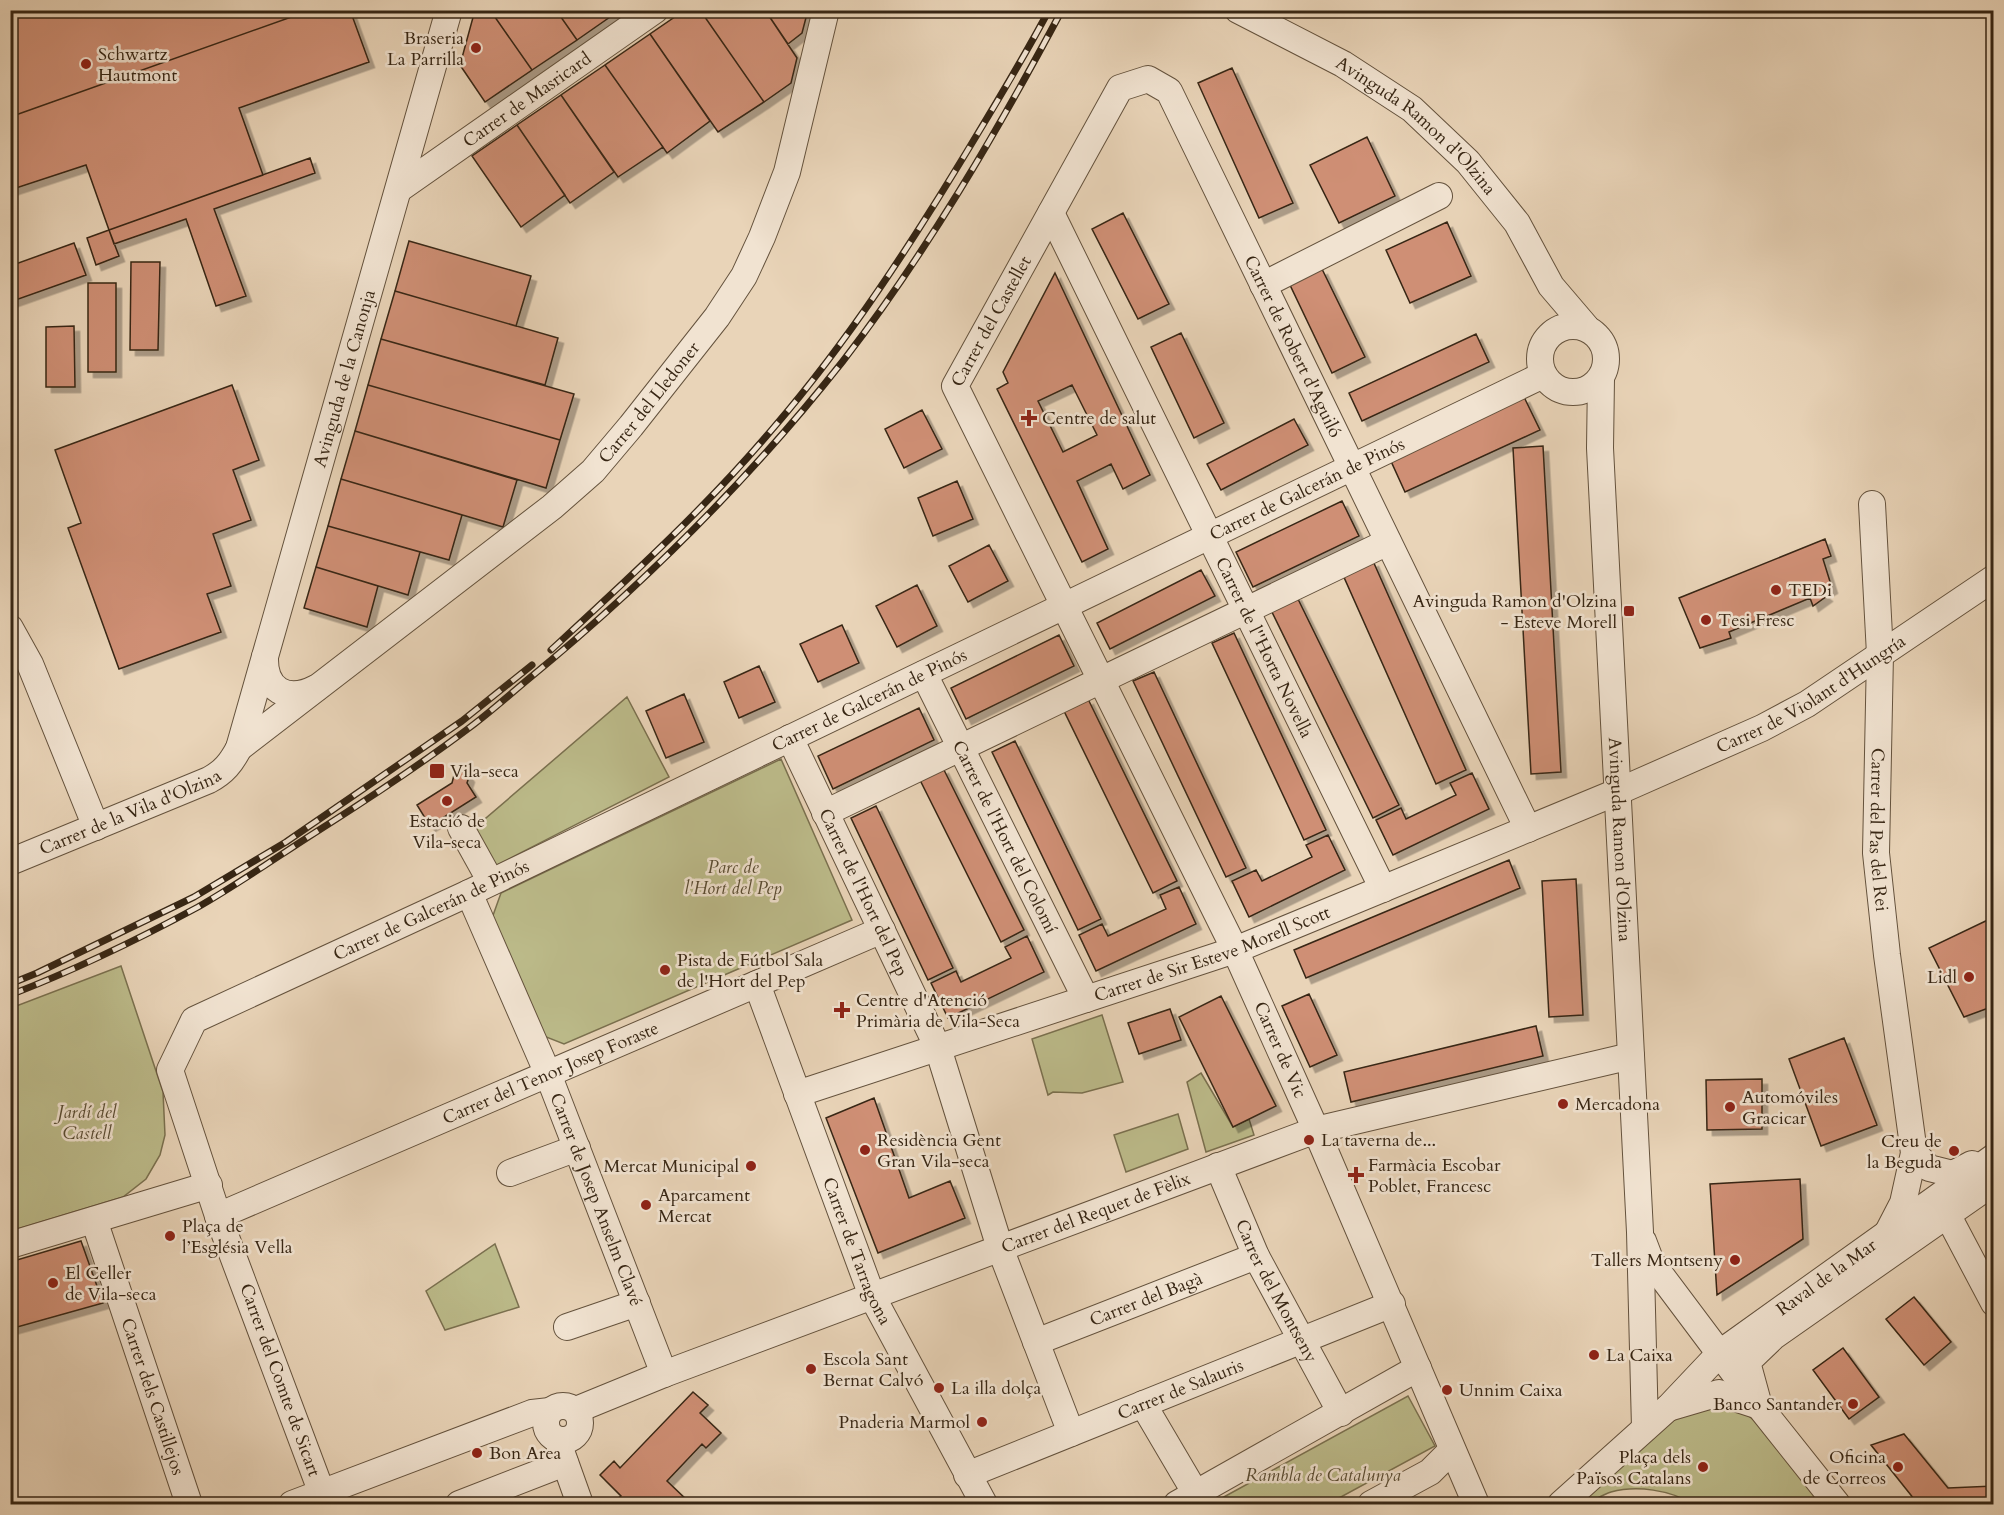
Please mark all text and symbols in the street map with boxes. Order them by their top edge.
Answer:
place label: Braseria La Parrilla [387,26,464,72]
marker: Braseria La Parrilla [469,41,483,55]
place label: Schwartz Hautmont [98,42,178,88]
street label: Carrer de Masricard [458,46,596,153]
street label: Avinguda Ramon d'Olzina [1332,50,1502,200]
marker: Schwartz Hautmont [79,57,93,71]
street label: Carrer del Castellet [945,251,1037,391]
street label: Carrer de Robert d'Aguiló [1238,251,1348,442]
street label: Avinguda de la Canonja [307,286,381,470]
street label: Carrer del Lledoner [592,336,706,469]
place label: Centre de salut [1042,406,1156,431]
marker: Centre de salut [1020,409,1038,427]
street label: Carrer de Galcerán de Pinós [1205,431,1409,547]
street label: Carrer de l''Horta Novella [1209,553,1319,742]
place label: TEDi [1788,578,1832,603]
marker: TEDi [1769,583,1783,597]
place label: Avinguda Ramon d'Olzina - Esteve Morell [1412,589,1617,635]
marker: Avinguda Ramon d'Olzina - Esteve Morell [1622,604,1636,618]
place label: Tesi Fresc [1718,608,1795,633]
marker: Tesi Fresc [1699,613,1713,627]
street label: Carrer de Violant d'Hungría [1712,629,1911,759]
street label: Carrer de Galcerán de Pinós [768,642,971,758]
street label: Carrer de l'Hort del Colomí [947,736,1064,938]
street label: Avinguda Ramon d'Olzina [1602,737,1638,943]
street label: Carrer del Pas del Rei [1863,748,1895,913]
place label: Vila-seca [450,759,519,784]
marker: Vila-seca [428,762,446,780]
street label: Carrer de la Vila d'Olzina [35,763,227,861]
marker: Estació de Vila-seca [440,794,454,808]
street label: Carrer de l'Hort del Pep [813,804,914,980]
place label: Estació de Vila-seca [409,809,485,855]
street label: Carrer de Galcerán de Pinós [329,853,533,967]
park label: Parc de l'Hort del Pep [684,855,782,901]
street label: Carrer de Sir Esteve Morell Scott [1091,899,1334,1008]
place label: Pista de Fútbol Sala de l'Hort del Pep [677,948,824,994]
marker: Pista de Fútbol Sala de l'Hort del Pep [658,963,672,977]
place label: Lidl [1927,965,1957,990]
marker: Lidl [1962,970,1976,984]
place label: Centre d'Atenció Primària de Vila-Seca [856,988,1020,1034]
street label: Carrer de Vic [1248,998,1312,1102]
marker: Centre d'Atenció Primària de Vila-Seca [833,1001,851,1019]
street label: Carrer del Tenor Josep Foraste [439,1015,662,1130]
place label: Automóviles Gracicar [1742,1085,1838,1131]
street label: Carrer de Josep Anselm Clavé [544,1089,649,1310]
place label: Mercadona [1575,1092,1660,1117]
marker: Mercadona [1556,1097,1570,1111]
park label: Jardí del Castell [53,1100,118,1146]
marker: Automóviles Gracicar [1723,1100,1737,1114]
place label: Residència Gent Gran Vila-seca [877,1128,1001,1174]
place label: La taverna de... [1321,1128,1436,1153]
place label: Creu de la Beguda [1867,1129,1942,1175]
marker: La taverna de... [1302,1133,1316,1147]
marker: Residència Gent Gran Vila-seca [858,1143,872,1157]
marker: Creu de la Beguda [1947,1144,1961,1158]
place label: Farmàcia Escobar Poblet, Francesc [1368,1153,1501,1199]
place label: Mercat Municipal [603,1154,739,1179]
marker: Mercat Municipal [744,1159,758,1173]
street label: Carrer del Requet de Fèlix [998,1166,1194,1259]
marker: Farmàcia Escobar Poblet, Francesc [1349,1168,1363,1182]
street label: Carrer de Tarragona [817,1174,898,1329]
place label: Aparcament Mercat [658,1183,750,1229]
marker: Aparcament Mercat [639,1198,653,1212]
place label: Plaça de l’Església Vella [182,1214,293,1260]
street label: Carrer del Montseny [1229,1215,1324,1367]
marker: Plaça de l’Església Vella [163,1229,177,1243]
street label: Raval de la Mar [1771,1232,1882,1321]
place label: Tallers Montseny [1591,1248,1723,1273]
marker: Tallers Montseny [1728,1253,1742,1267]
place label: El Celler de Vila-seca [65,1261,157,1307]
street label: Carrer del Bagà [1086,1266,1206,1332]
marker: El Celler de Vila-seca [46,1276,60,1290]
street label: Carrer del Comte de Sicart [233,1280,327,1480]
street label: Carrer dels Castillejos [115,1315,191,1478]
place label: La Caixa [1606,1343,1673,1368]
place label: Escola Sant Bernat Calvó [823,1347,924,1393]
marker: La Caixa [1587,1348,1601,1362]
street label: Carrer de Salauris [1114,1353,1247,1426]
marker: Escola Sant Bernat Calvó [804,1362,818,1376]
place label: La illa dolça [951,1376,1041,1401]
place label: Unnim Caixa [1459,1378,1563,1403]
marker: La illa dolça [932,1381,946,1395]
marker: Unnim Caixa [1440,1383,1454,1397]
place label: Banco Santander [1713,1392,1841,1417]
marker: Banco Santander [1846,1397,1860,1411]
place label: Pnaderia Marmol [839,1410,970,1435]
marker: Pnaderia Marmol [975,1415,989,1429]
place label: Bon Area [489,1441,562,1466]
place label: Plaça dels Països Catalans [1576,1445,1691,1491]
place label: Oficina de Correos [1803,1445,1886,1491]
marker: Bon Area [470,1446,484,1460]
marker: Plaça dels Països Catalans [1696,1460,1710,1474]
marker: Oficina de Correos [1891,1460,1905,1474]
park label: Rambla de Catalunya [1245,1463,1401,1488]

